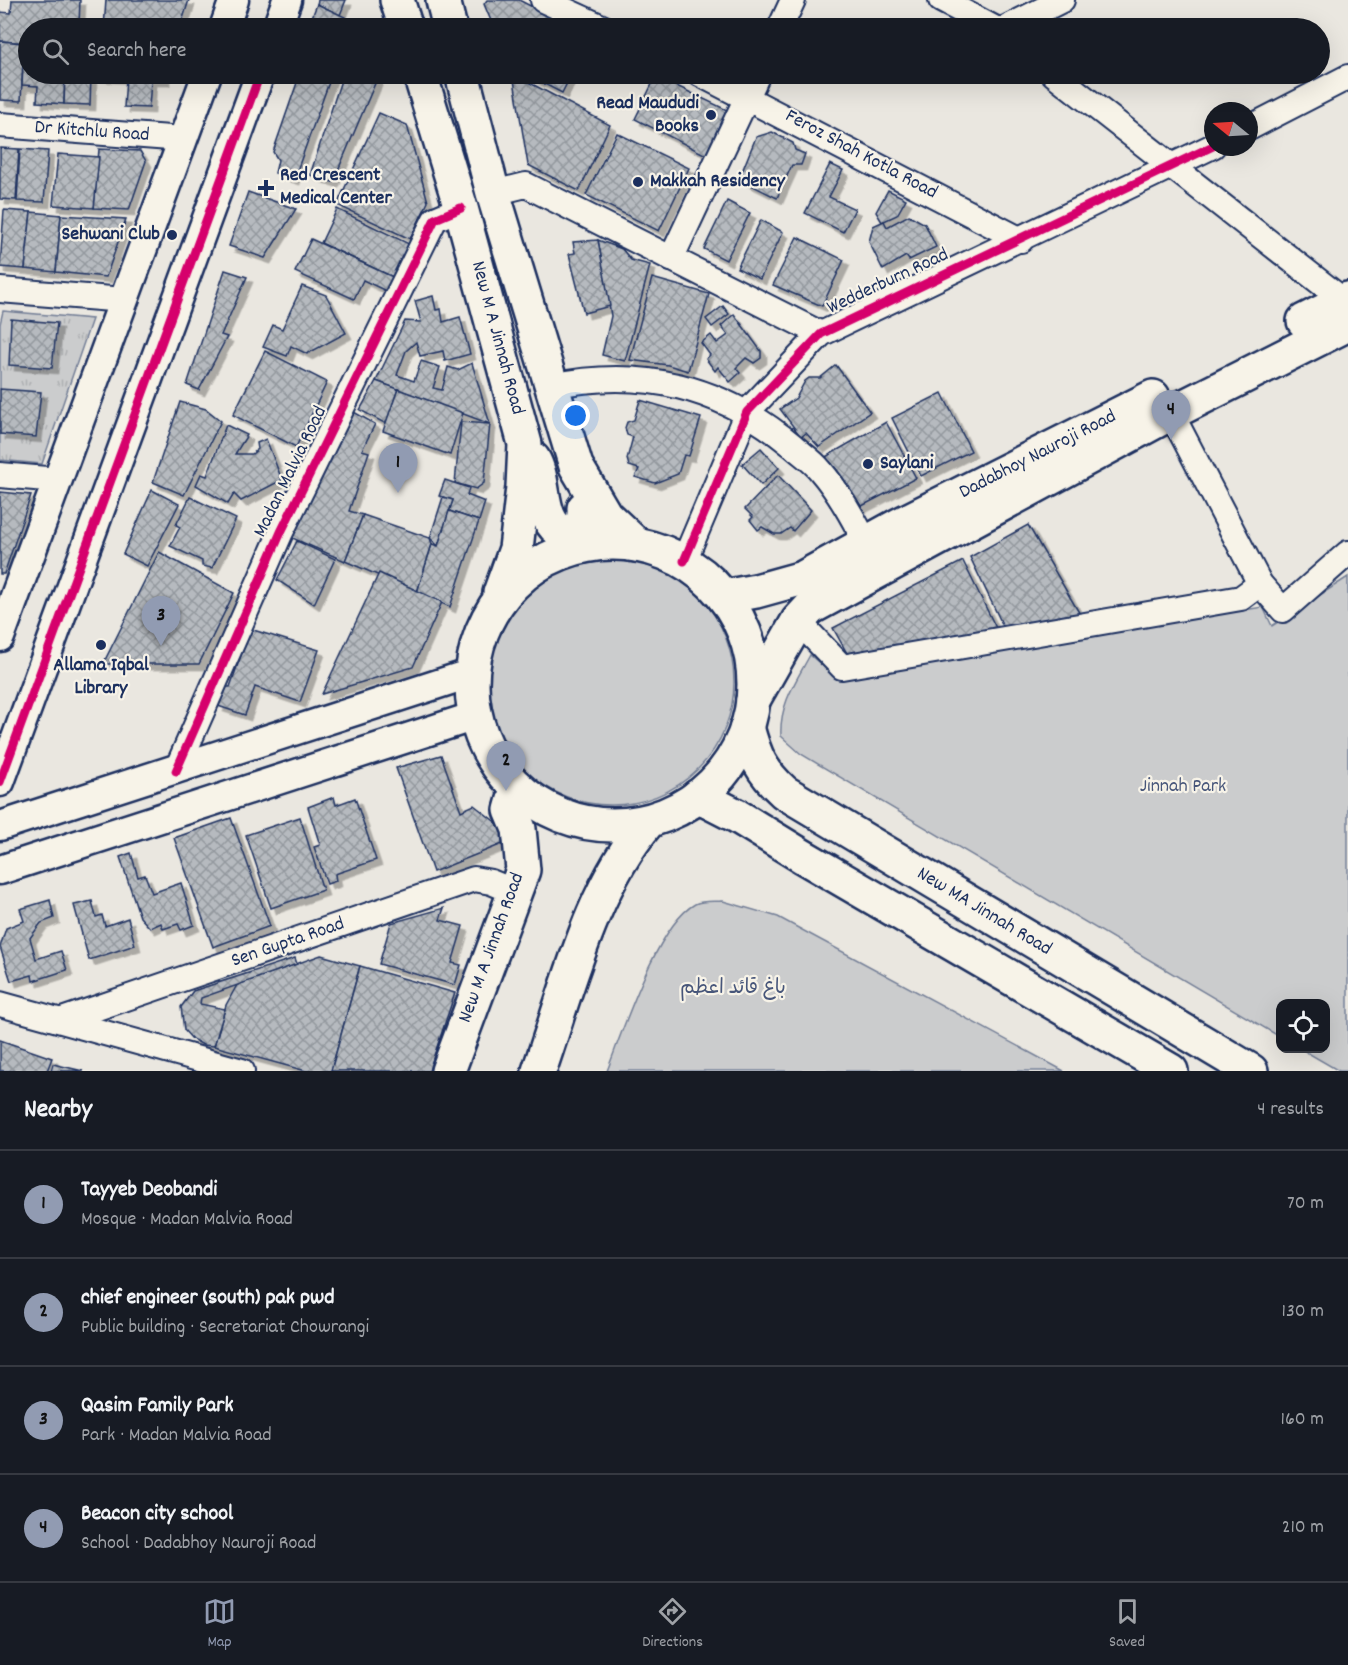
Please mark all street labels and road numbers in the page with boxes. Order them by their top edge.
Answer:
street label: Feroz Shah Kotla Road [780,103,942,207]
street label: Dr Kitchlu Road [34,114,150,150]
street label: Wedderburn Road [823,242,953,322]
street label: New M A Jinnah Road [463,258,531,418]
street label: Madan Malvia Road [247,402,335,542]
street label: Dadabhoy Nauroji Road [955,403,1121,507]
street label: New MA Jinnah Road [911,861,1057,963]
street label: New M A Jinnah Road [452,869,532,1027]
street label: Sen Gupta Road [228,911,348,975]

